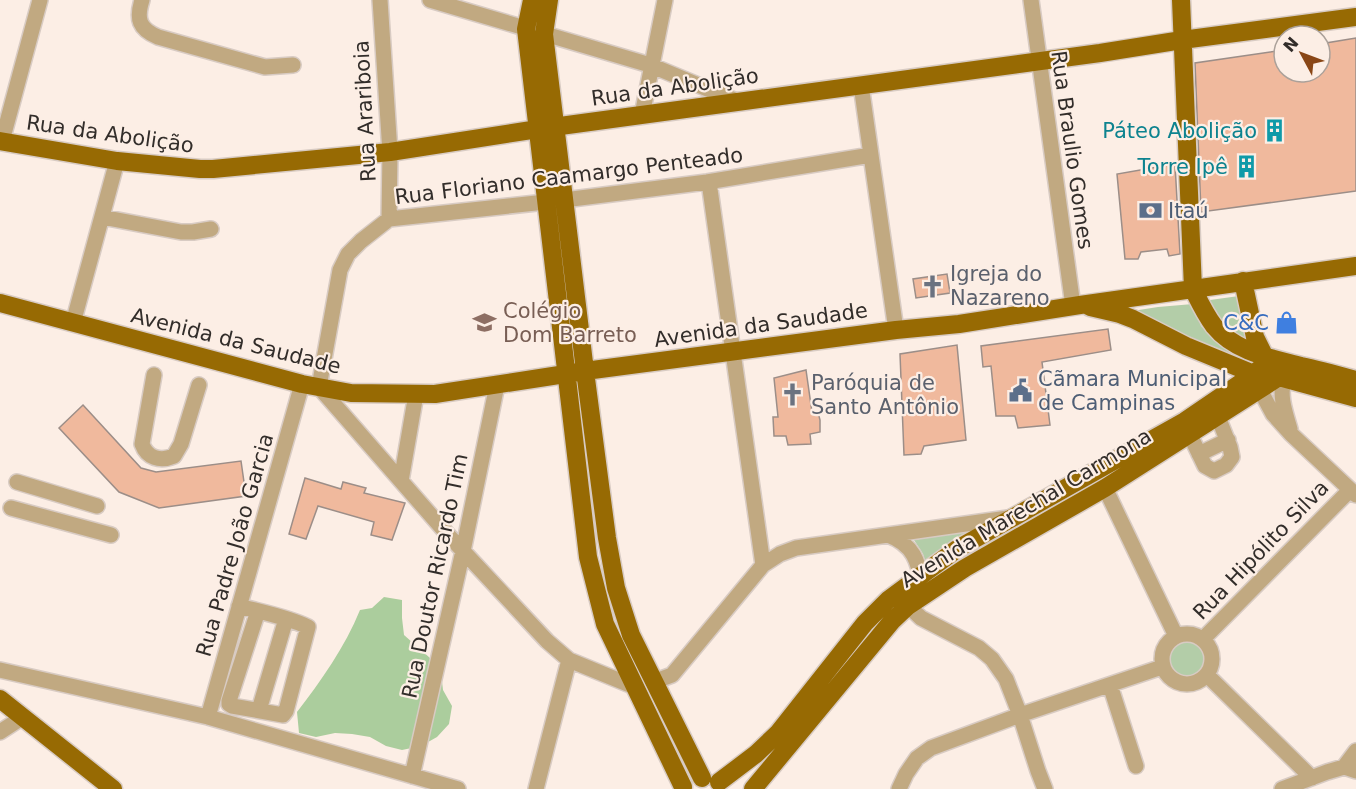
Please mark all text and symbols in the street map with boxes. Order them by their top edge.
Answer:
north arrow [1272,24,1332,84]
text: N [1279,33,1303,56]
street label: Rua Arariboia [349,40,381,182]
street label: Rua Braulio Gomes [1046,49,1098,251]
street label: Rua da Abolição [590,63,760,111]
street label: Rua da Abolição [25,110,195,158]
building icon: Páteo Abolição [1262,118,1288,144]
place label: Páteo Abolição [1102,119,1257,143]
street label: Rua Floriano Caamargo Penteado [394,143,744,209]
building icon: Torre Ipê [1233,154,1259,180]
place label: Torre Ipê [1136,155,1228,179]
bank icon: Itaú [1137,198,1163,224]
place label: Itaú [1168,199,1209,223]
place label: Igreja do Nazareno [950,262,1050,310]
church icon: Igreja do Nazareno [919,273,945,299]
street label: Avenida da Saudade [653,298,869,352]
place label: Colégio Dom Barreto [503,299,637,347]
street label: Avenida da Saudade [129,303,343,379]
school or university icon: Colégio Dom Barreto [472,310,498,336]
shop icon: C&C [1274,310,1300,336]
place label: C&C [1223,311,1269,335]
place label: Cãmara Municipal de Campinas [1038,367,1227,415]
place label: Paróquia de Santo Antônio [811,371,959,419]
public building icon: Cãmara Municipal de Campinas [1007,378,1033,404]
church icon: Paróquia de Santo Antônio [780,382,806,408]
street label: Avenida Marechal Carmona [896,424,1156,592]
street label: Rua Padre João Garcia [192,431,278,659]
street label: Rua Doutor Ricardo Tim [397,451,473,701]
street label: Rua Hipólito Silva [1188,475,1334,625]

